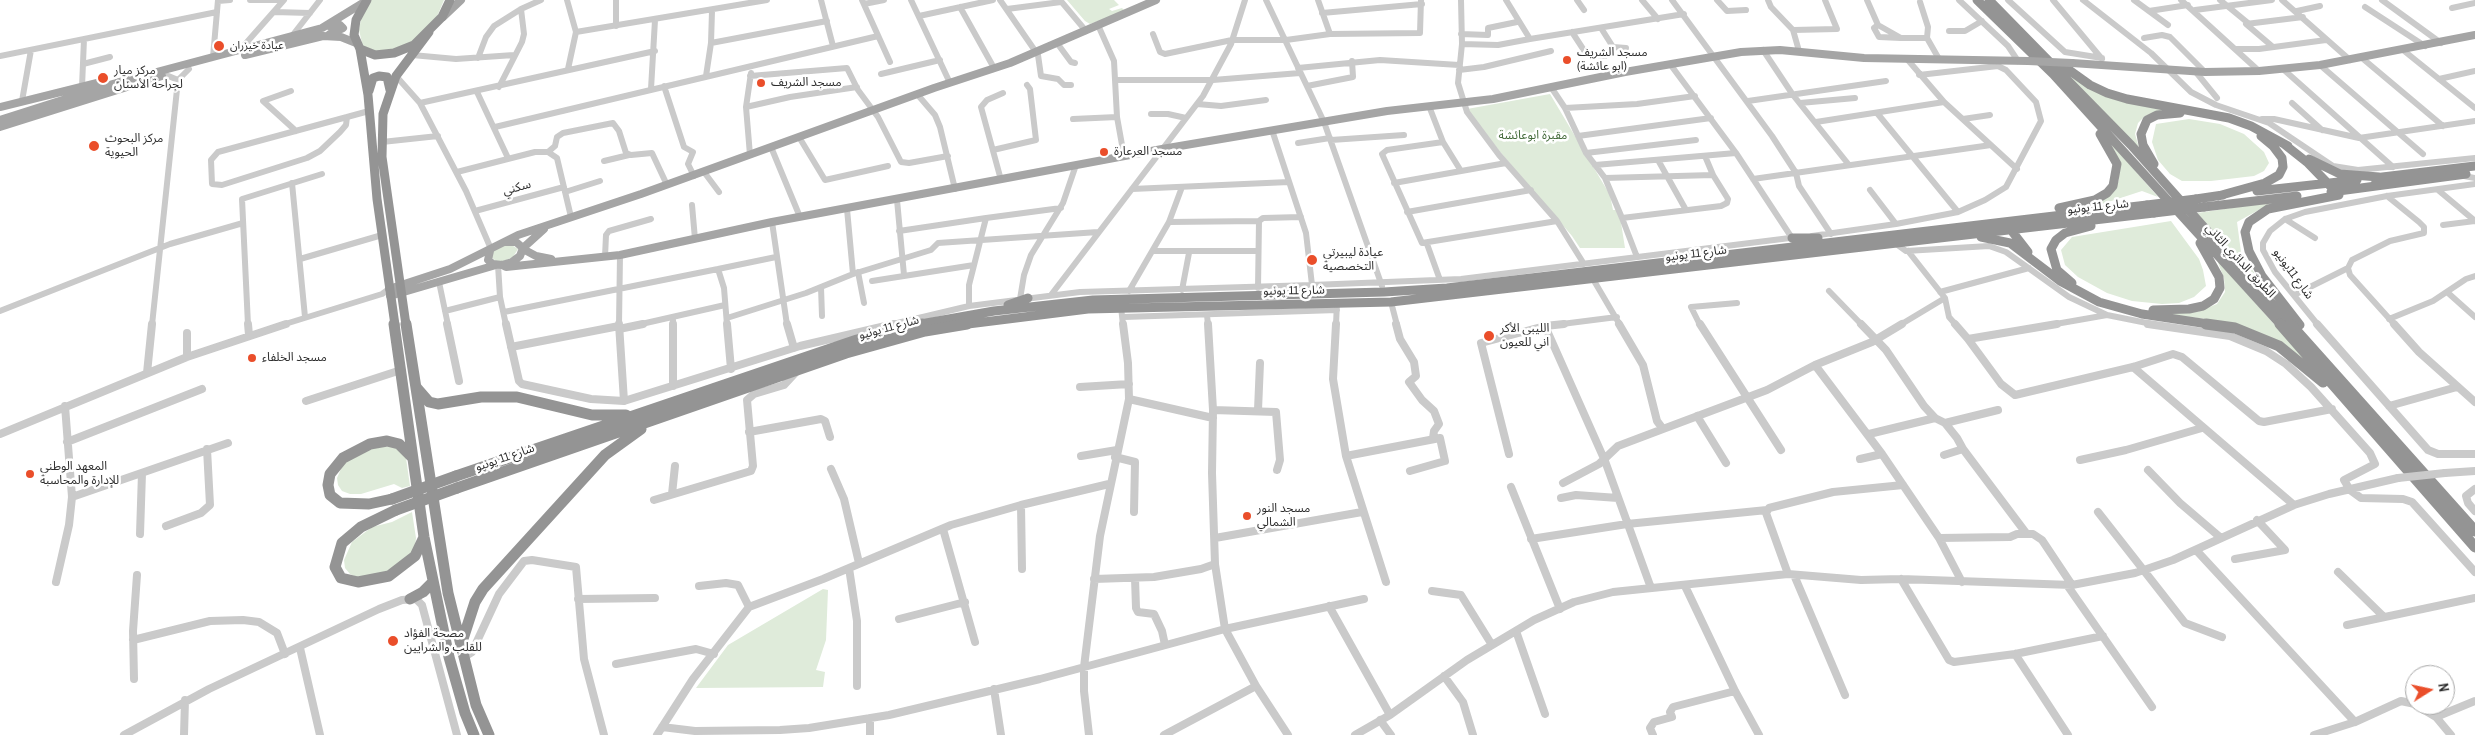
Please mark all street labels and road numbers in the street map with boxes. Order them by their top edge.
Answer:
street label: سكني [501,177,533,199]
street label: شارع 11 يونيو [2067,197,2129,217]
street label: الطريق الدائري الثاني [2202,221,2278,301]
street label: شارع 11 يونيو [1665,243,1727,265]
street label: شارع 11يونيو [2270,246,2316,302]
street label: شارع 11 يونيو [1263,283,1325,299]
street label: شارع 11 يونيو [857,313,921,343]
street label: شارع 11 يونيو [473,441,537,475]

